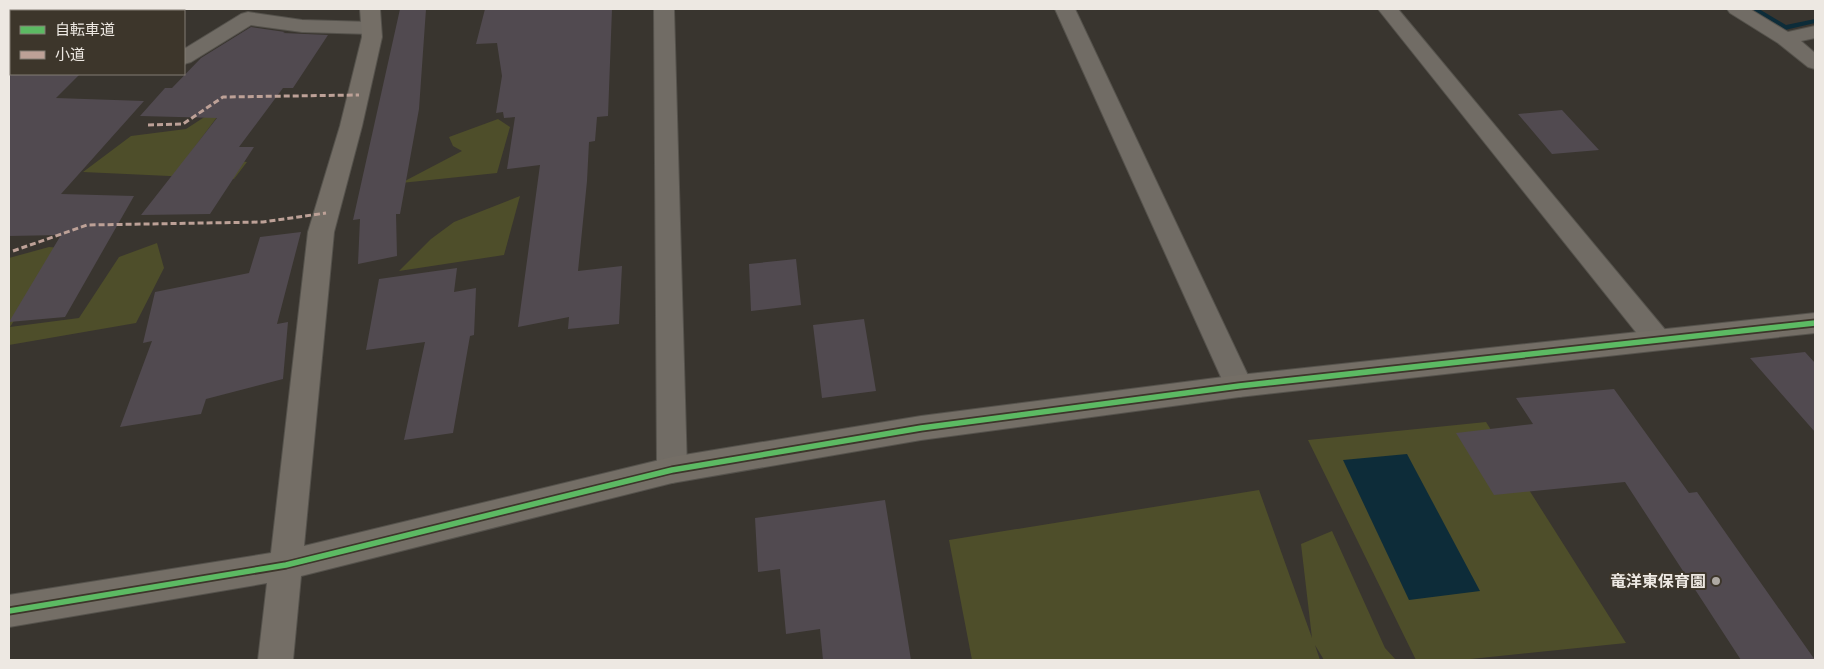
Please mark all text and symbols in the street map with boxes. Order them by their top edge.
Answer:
legend [10,10,185,75]
text: 自転車道 [55,20,115,39]
text: 小道 [55,45,85,64]
place label: 竜洋東保育園 [1610,571,1706,591]
marker: 竜洋東保育園 [1710,575,1722,587]

